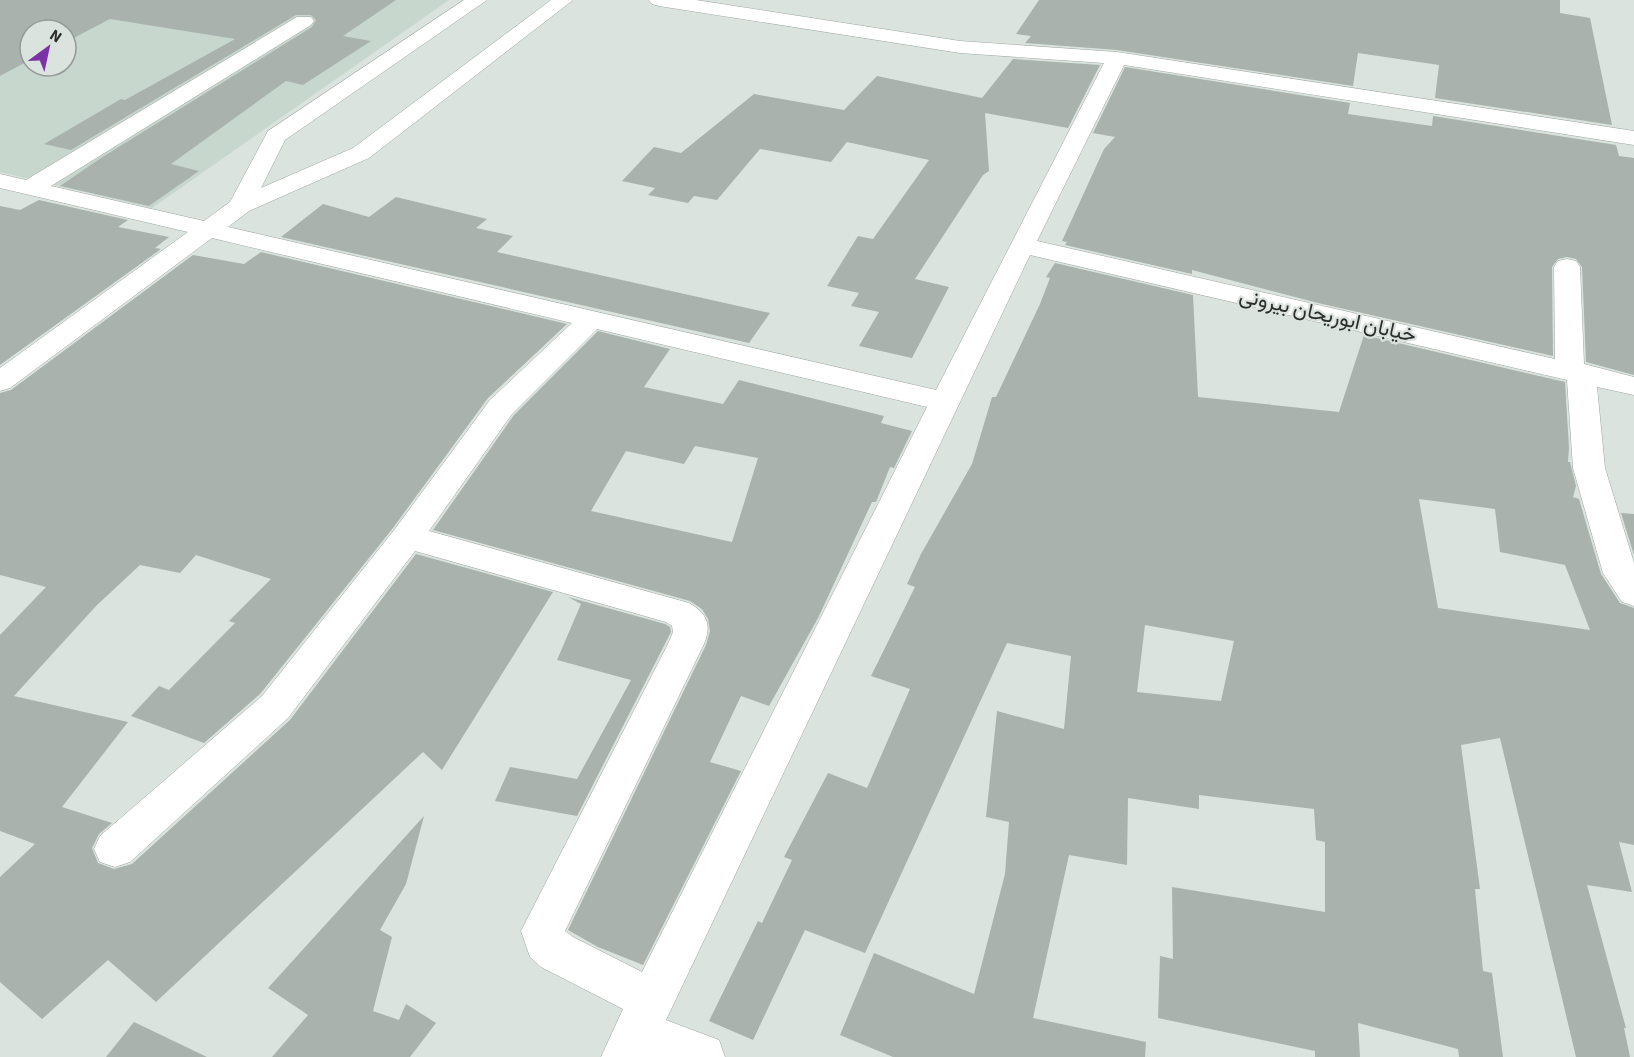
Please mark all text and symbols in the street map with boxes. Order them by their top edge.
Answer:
north arrow [18,18,78,78]
text: N [45,24,66,48]
street label: خیابان ابوریحان بیرونی [1236,280,1420,350]

